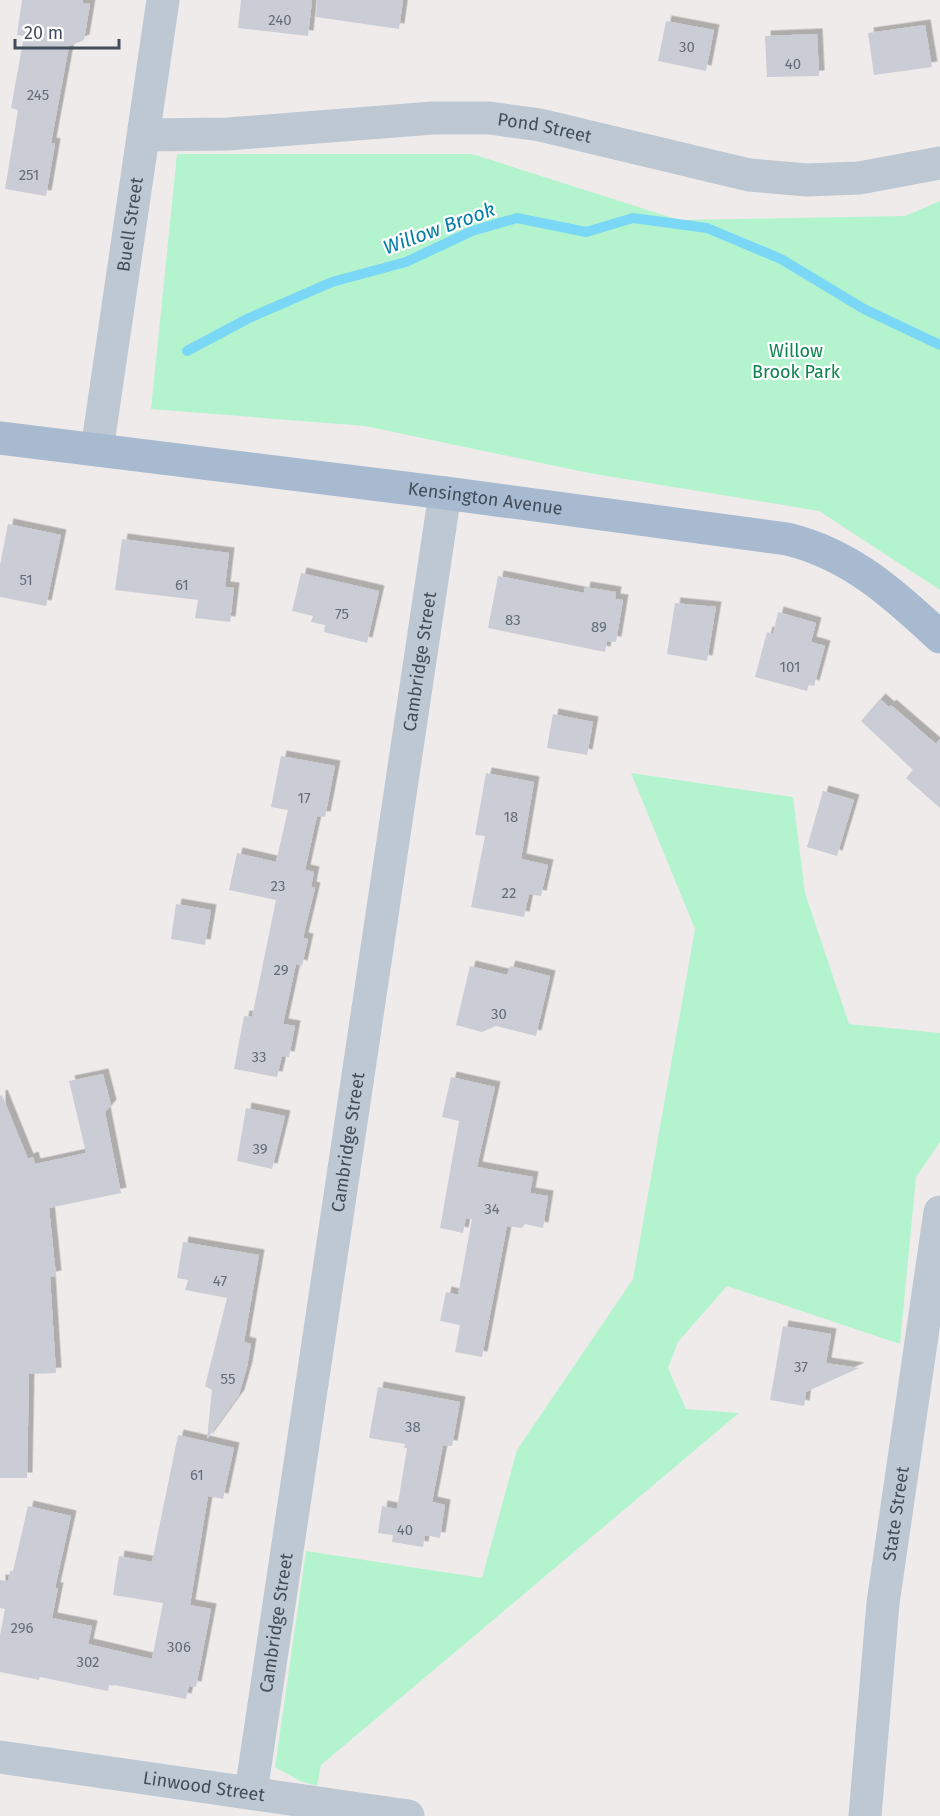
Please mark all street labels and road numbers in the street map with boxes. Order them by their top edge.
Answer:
street label: Pond Street [496,108,594,148]
street label: Buell Street [112,175,148,273]
street label: Kensington Avenue [407,477,564,520]
street label: Cambridge Street [399,590,441,733]
street label: Cambridge Street [327,1070,369,1214]
street label: State Street [878,1464,914,1563]
street label: Cambridge Street [255,1551,298,1694]
street label: Linwood Street [141,1767,267,1806]

